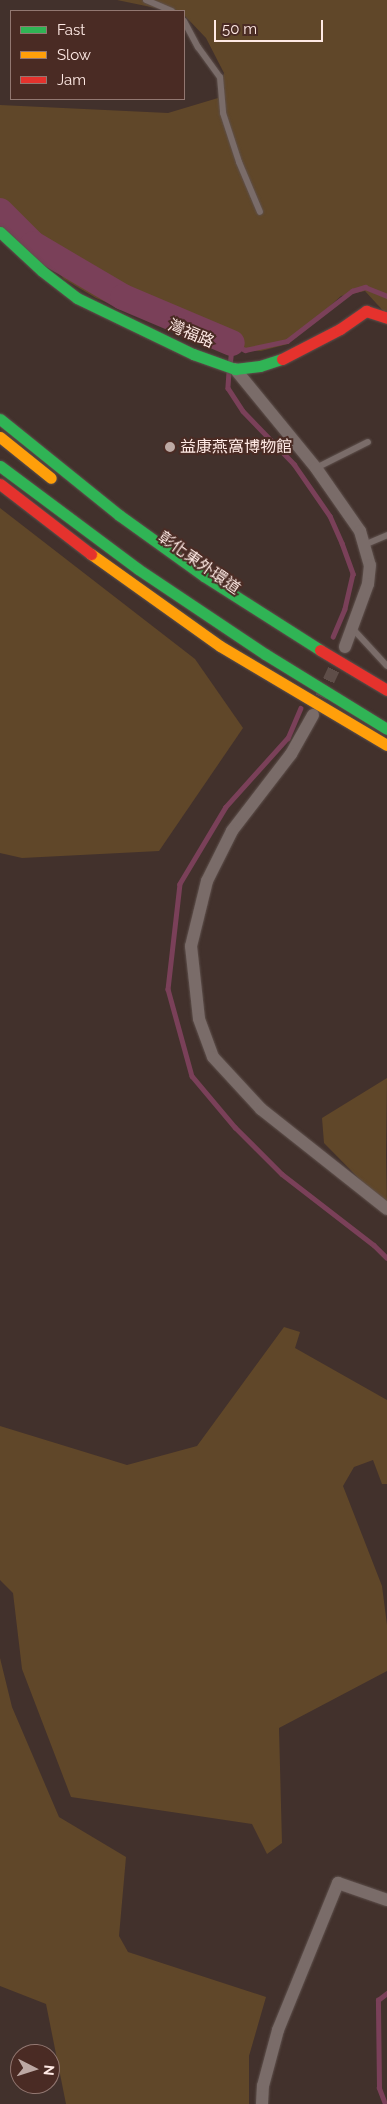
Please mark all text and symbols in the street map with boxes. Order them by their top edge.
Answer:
legend [10,10,185,100]
scale bar [217,10,326,42]
text: 50 m [222,20,257,38]
text: Fast [57,21,85,39]
text: Slow [57,46,91,64]
text: Jam [57,71,86,89]
street label: 灣福路 [165,316,217,352]
place label: 益康燕窩博物館 [180,437,292,457]
marker: 益康燕窩博物館 [164,441,176,453]
street label: 彰化東外環道 [154,528,244,598]
north arrow [10,2044,60,2094]
text: N [41,2064,57,2076]

